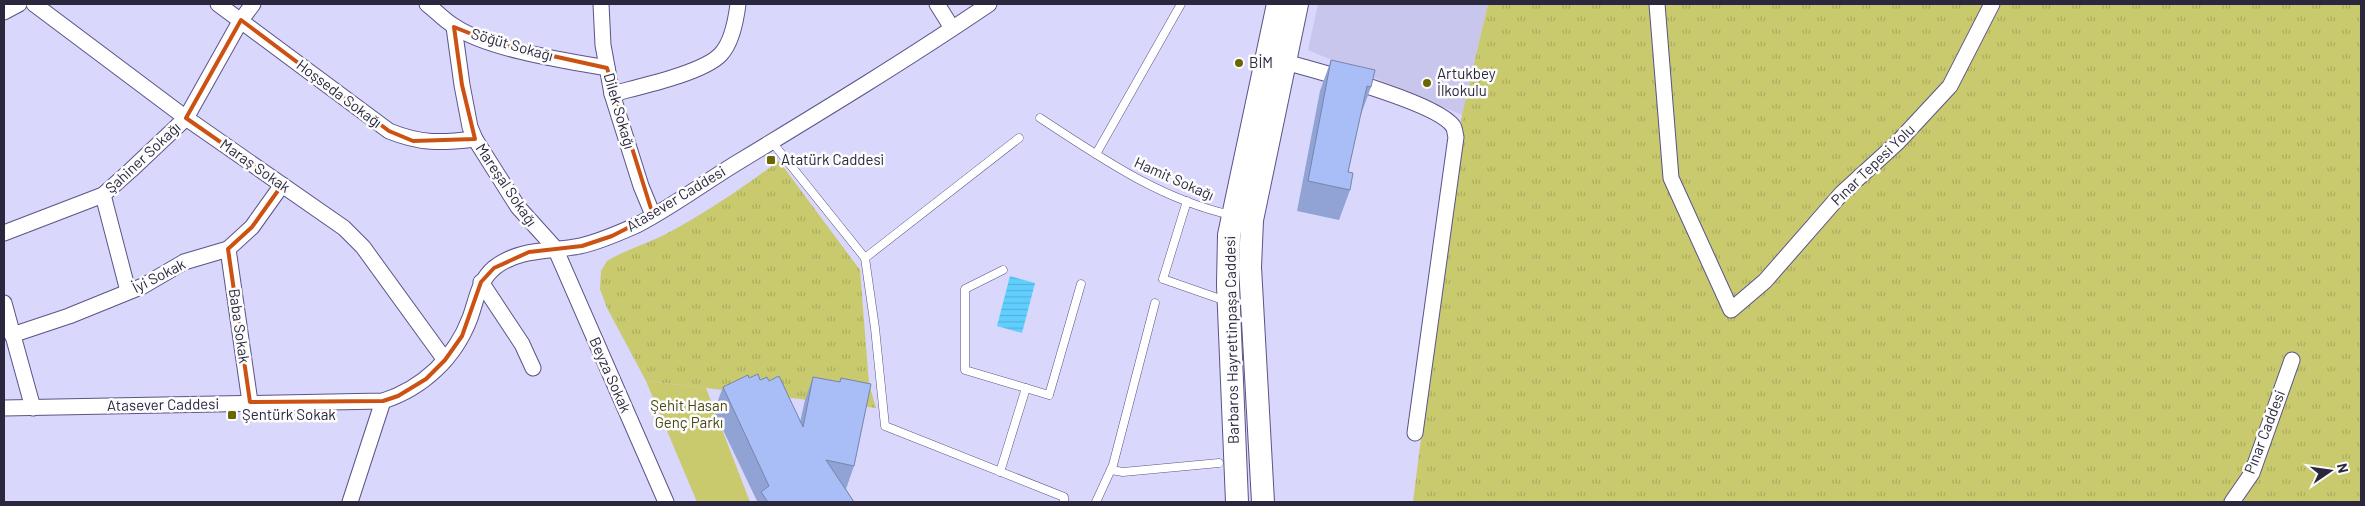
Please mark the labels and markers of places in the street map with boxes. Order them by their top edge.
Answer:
place label: BİM [1249,53,1273,71]
marker: BİM [1233,57,1245,69]
place label: Artukbey İlkokulu [1437,64,1496,99]
marker: Artukbey İlkokulu [1421,77,1433,89]
place label: Atatürk Caddesi̇ [781,150,884,168]
marker: Atatürk Caddesi̇ [765,154,777,166]
place label: Şentürk Sokak [242,405,336,423]
marker: Şentürk Sokak [226,409,238,421]

